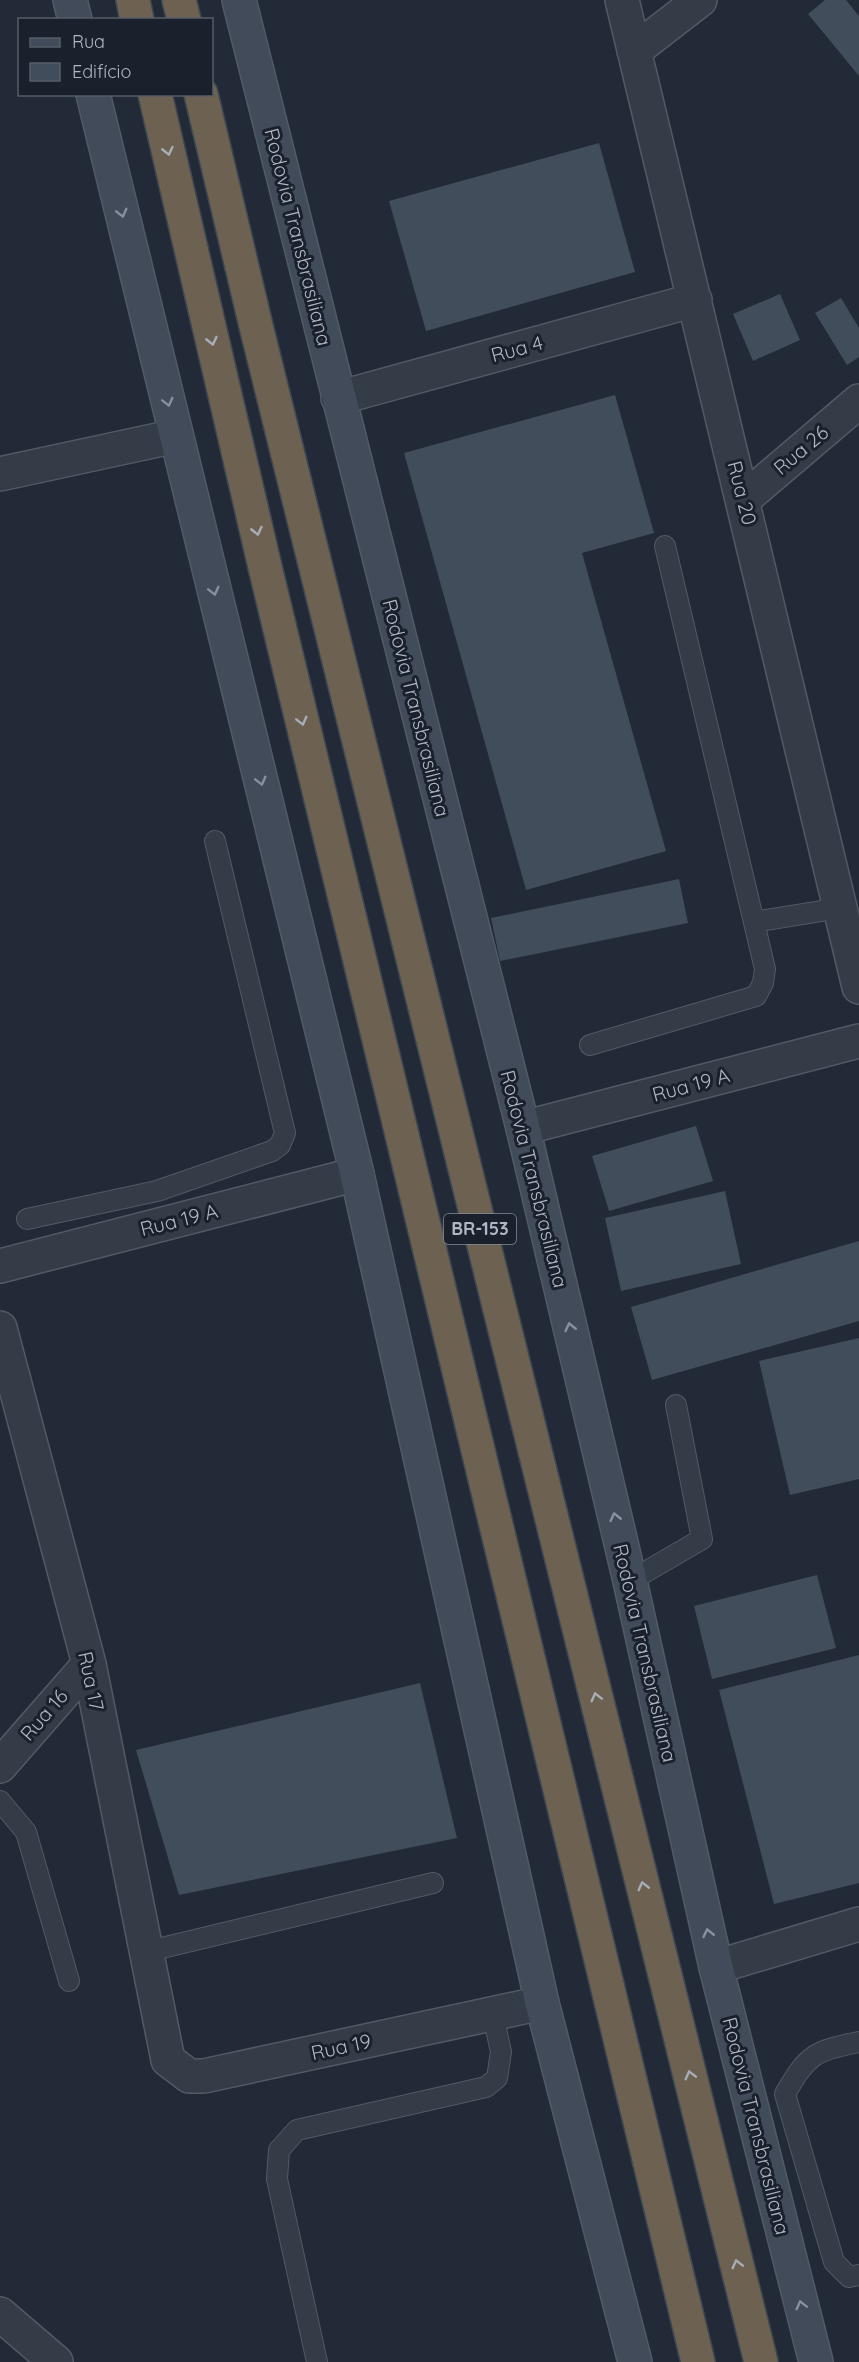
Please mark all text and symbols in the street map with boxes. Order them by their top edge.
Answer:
legend [18,18,213,96]
text: Rua [72,30,105,53]
text: Edifício [72,60,131,83]
street label: Rodovia Transbrasiliana [259,125,338,348]
one-way arrow [161,146,174,156]
one-way arrow [114,207,127,217]
street label: Rua 4 [488,330,546,367]
one-way arrow [205,336,218,346]
one-way arrow [161,397,174,407]
street label: Rua 26 [768,419,833,480]
street label: Rua 20 [722,458,762,528]
one-way arrow [249,526,262,536]
one-way arrow [207,586,220,596]
street label: Rodovia Transbrasiliana [377,596,456,819]
one-way arrow [295,716,308,726]
one-way arrow [253,776,266,786]
street label: Rua 19 A [649,1062,732,1107]
street label: Rodovia Transbrasiliana [495,1067,574,1290]
street label: Rua 19 A [137,1198,220,1241]
road number: BR-153 [444,1214,516,1244]
one-way arrow [564,1323,577,1333]
one-way arrow [609,1512,622,1522]
street label: Rodovia Transbrasiliana [608,1541,683,1765]
street label: Rua 17 [73,1649,110,1713]
street label: Rua 16 [14,1684,73,1746]
one-way arrow [591,1692,604,1702]
one-way arrow [638,1881,651,1891]
one-way arrow [702,1928,715,1938]
street label: Rodovia Transbrasiliana [717,2014,796,2237]
street label: Rua 19 [309,2028,373,2065]
one-way arrow [685,2070,698,2080]
one-way arrow [732,2260,745,2270]
one-way arrow [796,2300,809,2310]

